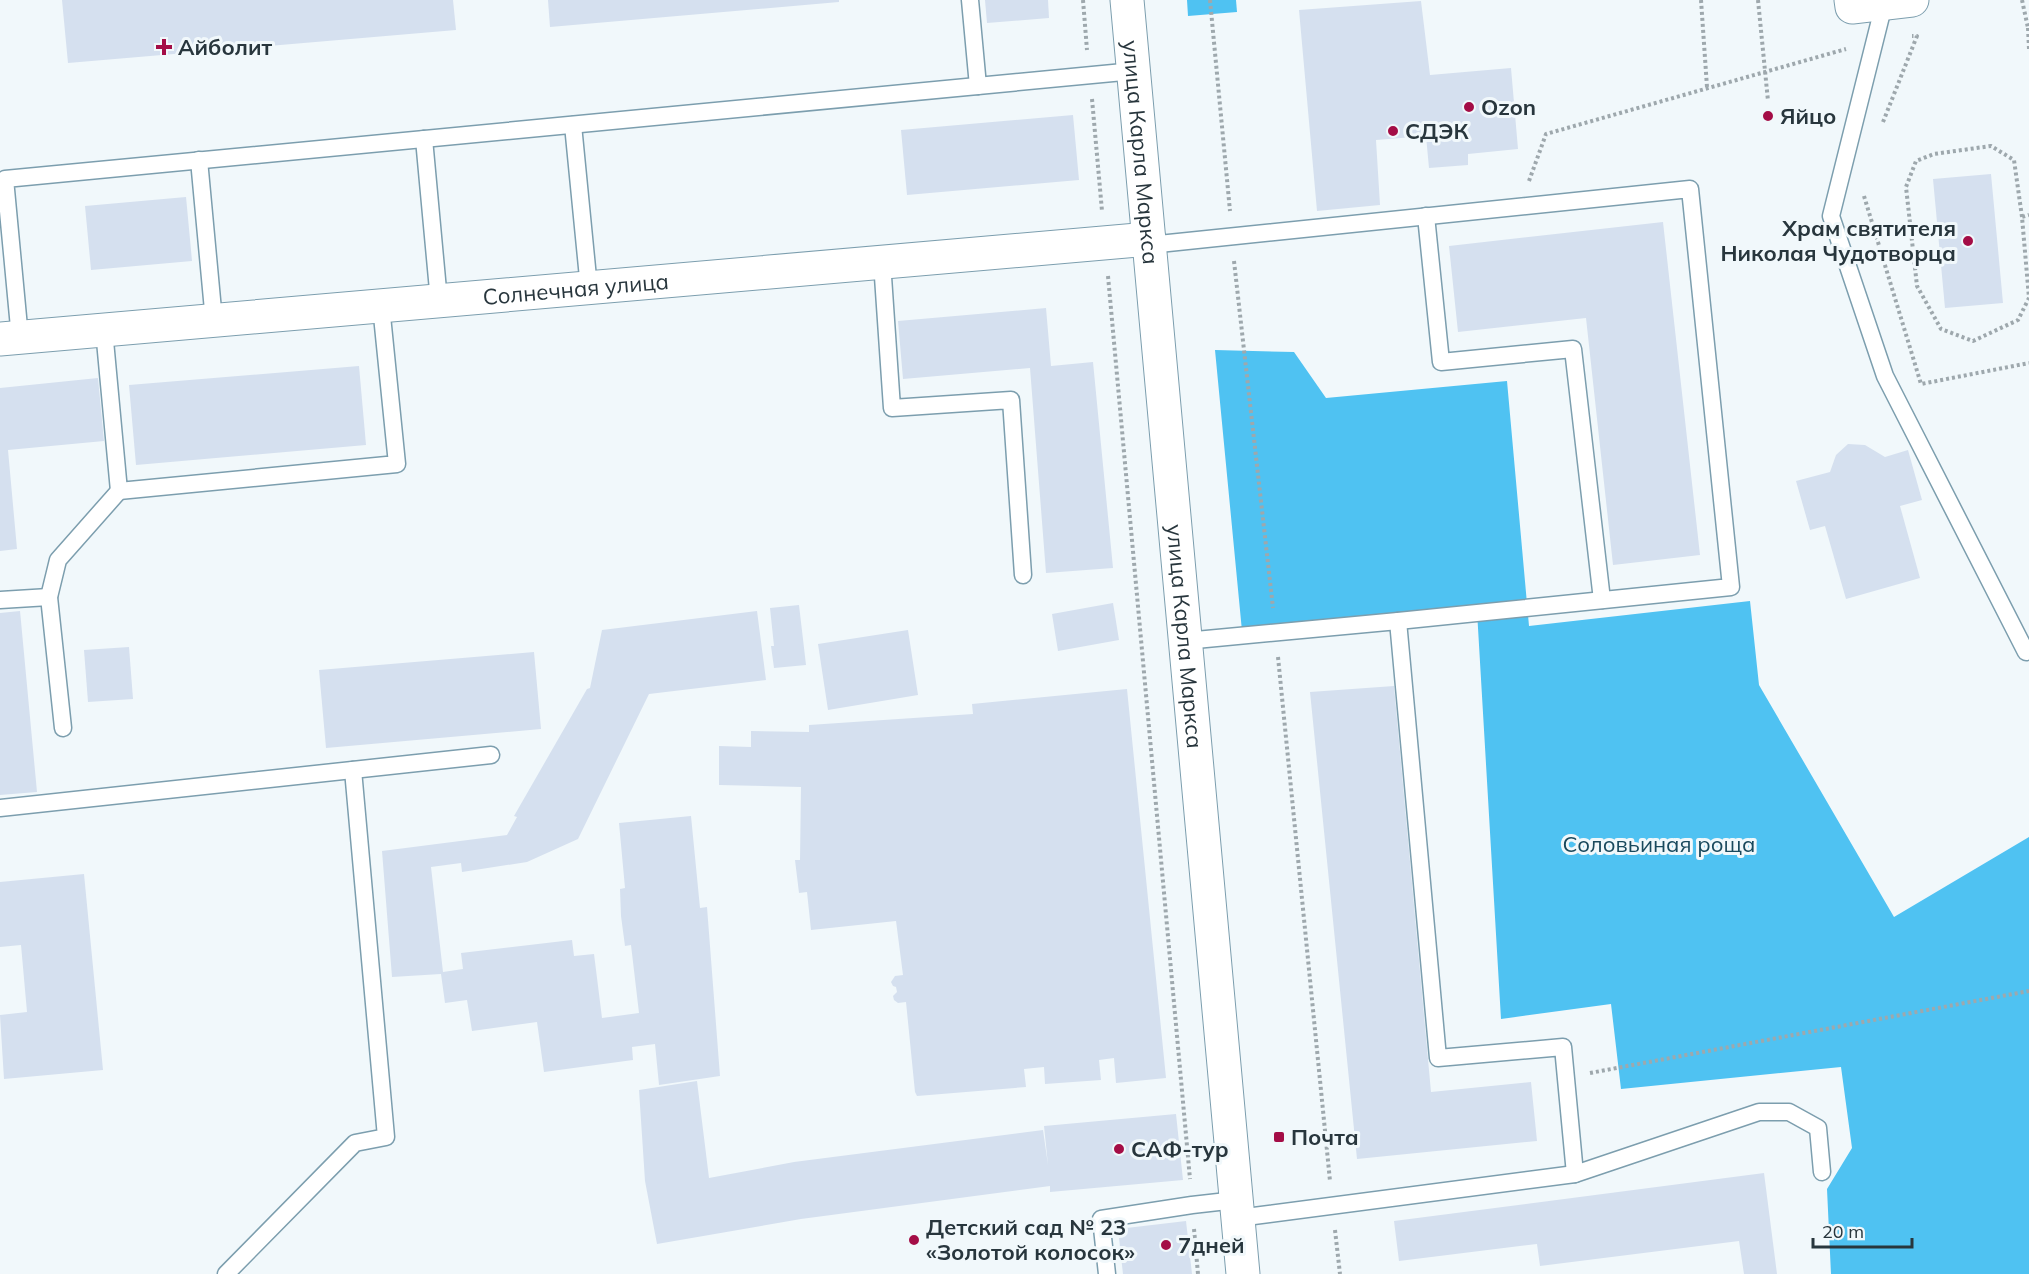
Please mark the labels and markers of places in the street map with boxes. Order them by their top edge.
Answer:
place label: Айболит [178,33,272,61]
marker: Айболит [155,38,173,56]
place label: Ozon [1481,93,1536,121]
marker: Ozon [1462,100,1476,114]
place label: Яйцо [1780,102,1836,130]
marker: Яйцо [1761,109,1775,123]
place label: СДЭК [1405,117,1469,145]
marker: СДЭК [1386,124,1400,138]
place label: Храм святителя Николая Чудотворца [1720,214,1956,267]
marker: Храм святителя Николая Чудотворца [1961,234,1975,248]
place label: Почта [1291,1123,1359,1151]
marker: Почта [1272,1130,1286,1144]
place label: САФ-тур [1131,1135,1229,1163]
marker: САФ-тур [1112,1142,1126,1156]
place label: Детский сад № 23 «Золотой колосок» [926,1213,1135,1266]
place label: 7дней [1178,1231,1245,1259]
marker: Детский сад № 23 «Золотой колосок» [907,1233,921,1247]
marker: 7дней [1159,1238,1173,1252]

